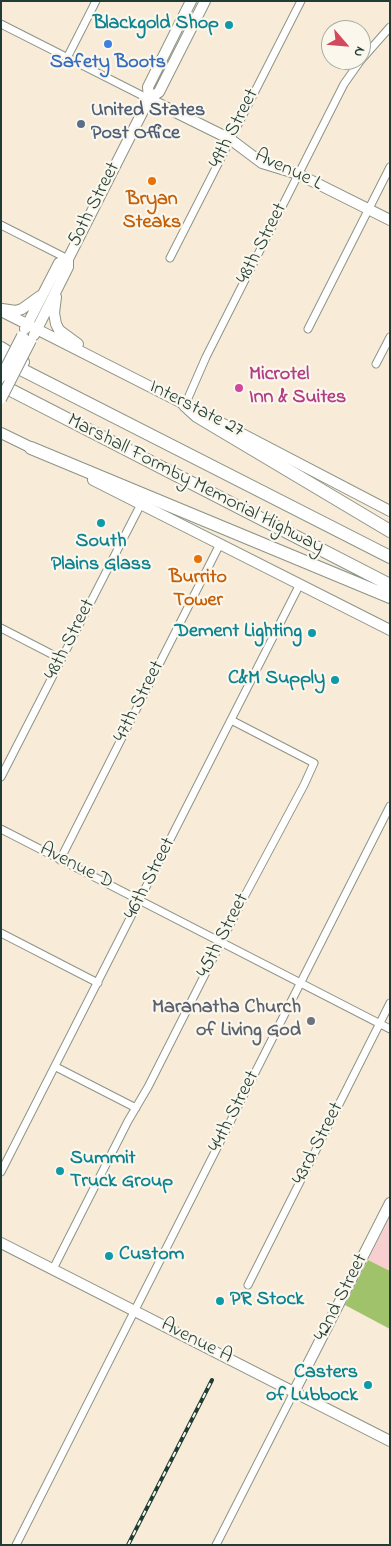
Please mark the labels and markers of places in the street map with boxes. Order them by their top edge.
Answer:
place label: Blackgold Shop [93,13,219,37]
marker: Blackgold Shop [223,19,235,31]
marker: Safety Boots [102,38,114,50]
place label: Safety Boots [50,52,166,76]
place label: United States Post Office [91,100,205,147]
marker: United States Post Office [75,118,87,130]
marker: Bryan Steaks [146,175,158,187]
place label: Bryan Steaks [123,189,181,236]
place label: Microtel Inn & Suites [249,364,346,411]
marker: Microtel Inn & Suites [233,382,245,394]
marker: South Plains Glass [95,517,107,529]
place label: South Plains Glass [51,531,151,578]
marker: Burrito Tower [192,553,204,565]
place label: Burrito Tower [169,567,227,614]
place label: Dement Lighting [174,621,302,645]
marker: Dement Lighting [306,627,318,639]
place label: C&M Supply [228,668,325,692]
marker: C&M Supply [329,674,341,686]
place label: Maranatha Church of Living God [152,997,301,1044]
marker: Maranatha Church of Living God [305,1015,317,1027]
place label: Summit Truck Group [70,1148,173,1195]
marker: Summit Truck Group [54,1165,66,1177]
place label: Custom [119,1244,184,1268]
marker: Custom [103,1250,115,1262]
place label: PR Stock [230,1289,304,1313]
marker: PR Stock [214,1295,226,1307]
place label: Casters of Lubbock [266,1362,358,1409]
marker: Casters of Lubbock [362,1379,374,1391]

